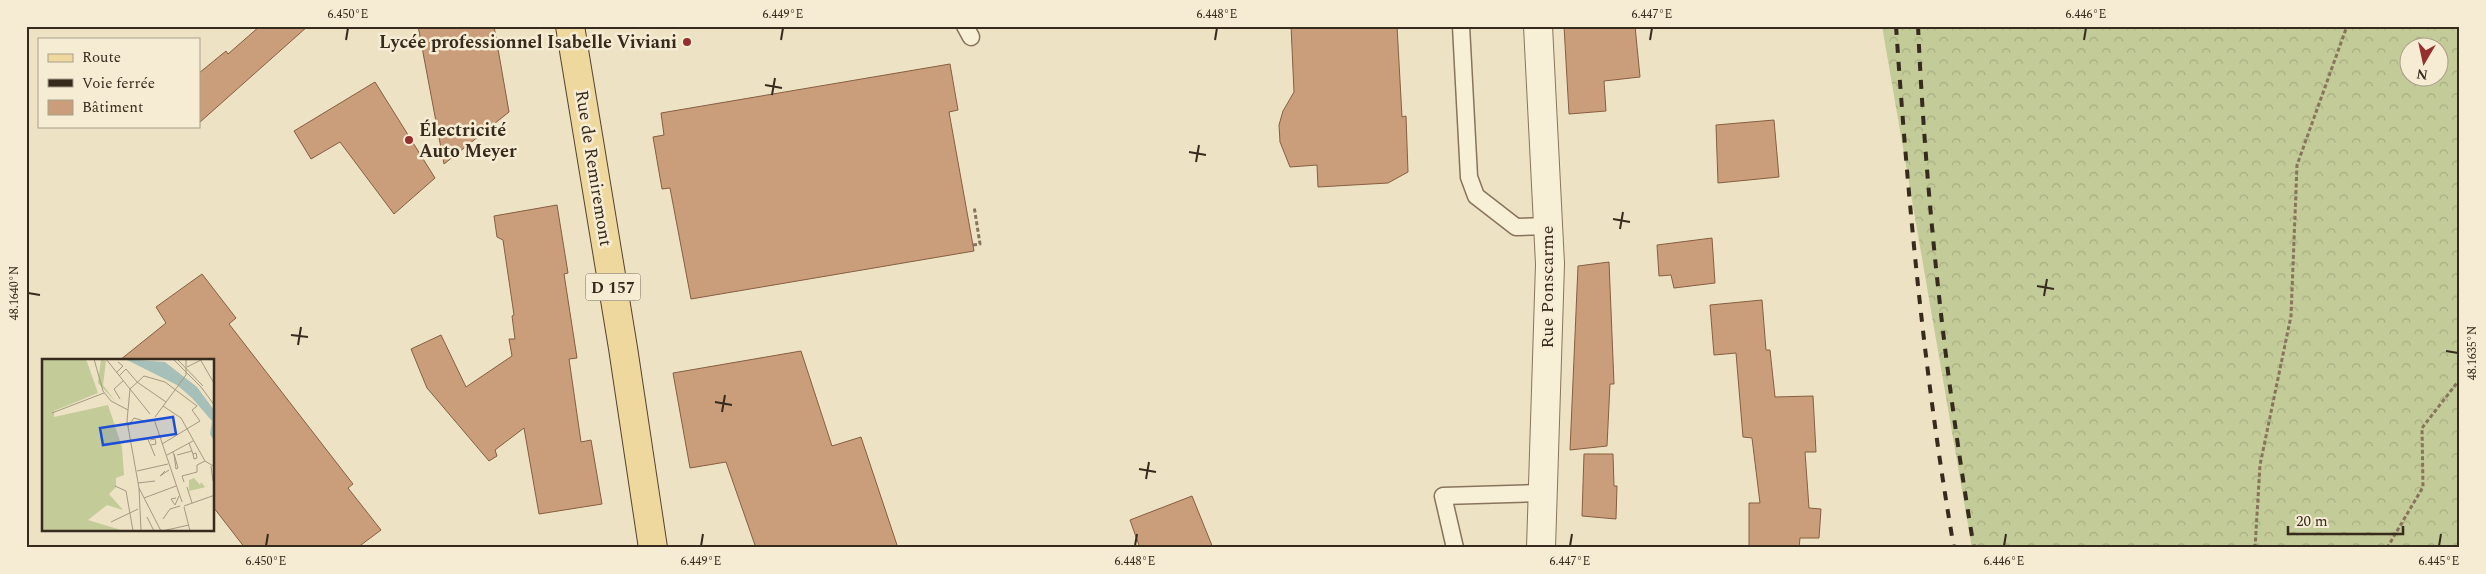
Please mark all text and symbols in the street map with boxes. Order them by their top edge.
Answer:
text: 6.450°E [328,5,368,24]
text: 6.449°E [763,5,803,24]
text: 6.448°E [1197,5,1237,24]
text: 6.447°E [1632,5,1672,24]
text: 6.446°E [2066,5,2106,24]
place label: Lycée professionnel Isabelle Viviani [379,29,677,56]
marker: Lycée professionnel Isabelle Viviani [681,36,693,48]
legend [38,38,200,128]
north arrow [2398,38,2448,88]
text: Route [82,46,121,69]
text: N [2415,63,2429,86]
text: Voie ferrée [82,72,155,95]
street label: Rue de Remiremont [568,88,619,248]
text: Bâtiment [82,96,143,119]
place label: Électricité Auto Meyer [419,117,517,165]
marker: Électricité Auto Meyer [403,134,415,146]
street label: Rue Ponscarme [1534,225,1561,349]
text: 48.1640°N [5,266,24,320]
road number: D 157 [586,274,640,300]
text: 48.1635°N [2463,326,2482,380]
inset map [42,359,215,532]
scale bar [2288,504,2404,536]
text: 20 m [2296,510,2328,533]
text: 6.450°E [246,552,286,571]
text: 6.449°E [681,552,721,571]
text: 6.448°E [1115,552,1155,571]
text: 6.447°E [1550,552,1590,571]
text: 6.446°E [1984,552,2024,571]
text: 6.445°E [2419,552,2459,571]

